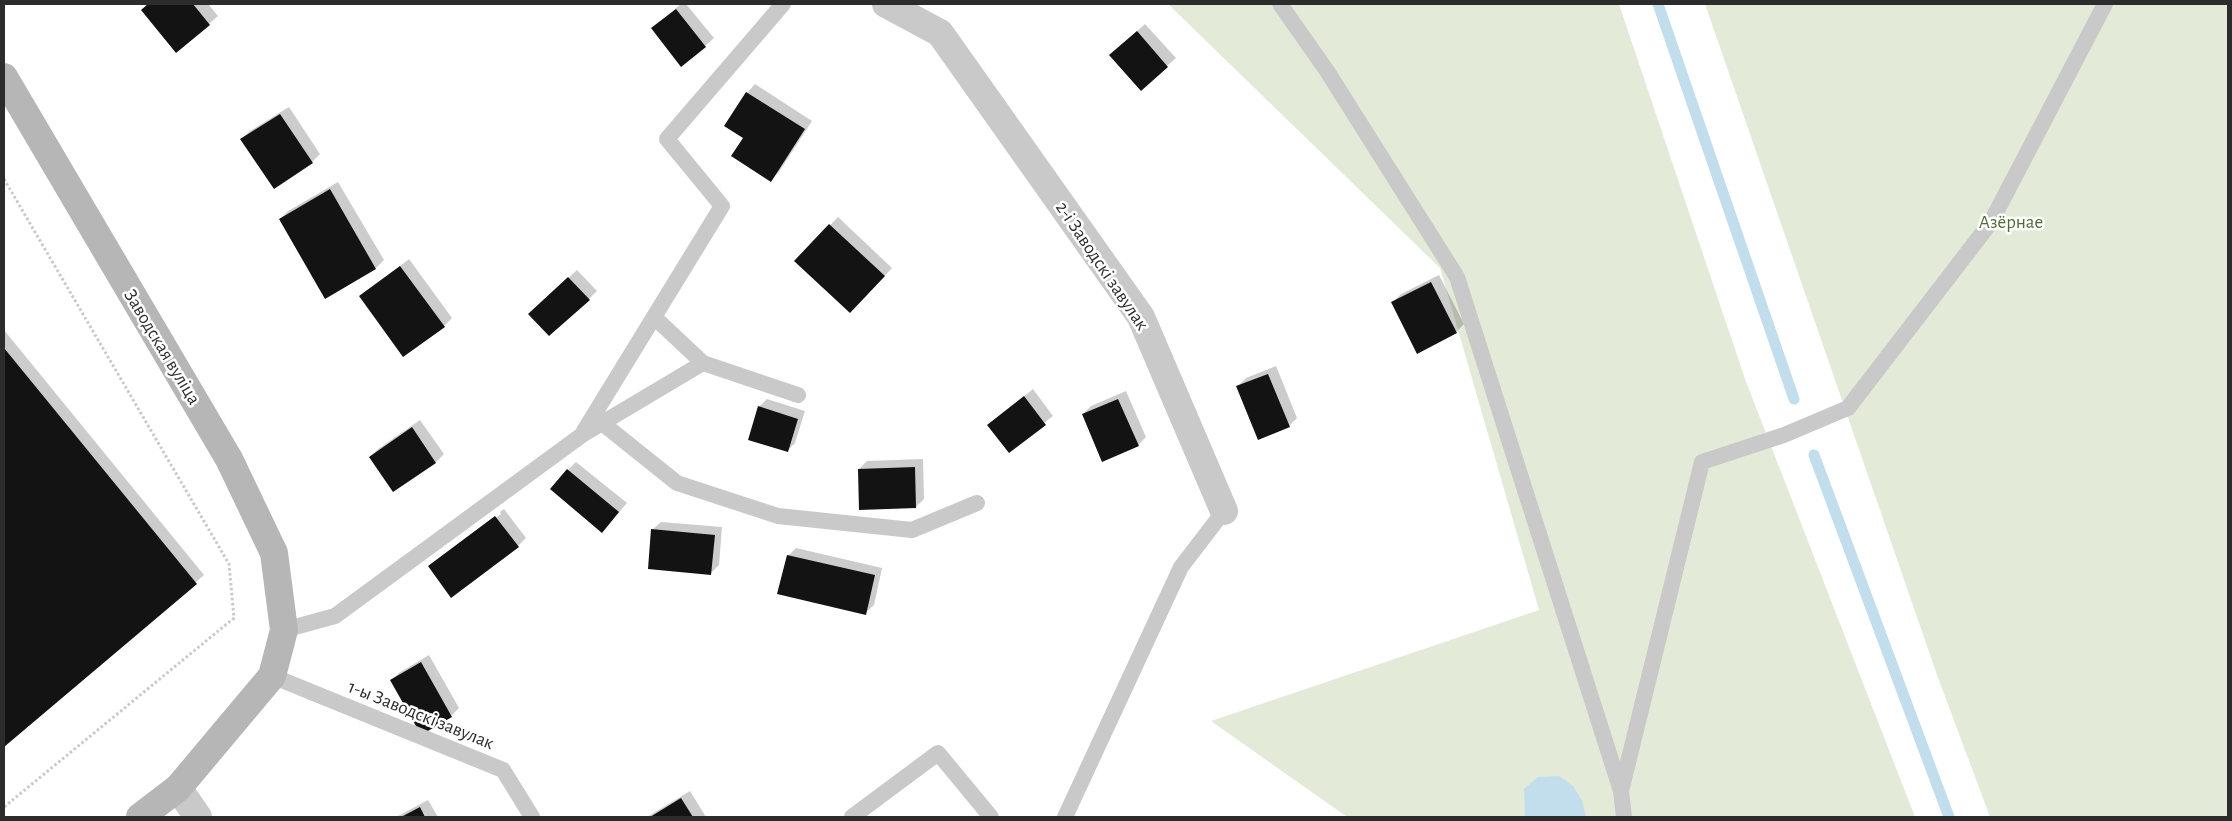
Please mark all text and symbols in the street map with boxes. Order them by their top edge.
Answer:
street label: 2-і Заводскі завулак [1050,197,1154,335]
park label: Азёрнае [1979,211,2043,233]
street label: Заводская вуліца [119,285,205,409]
street label: 1-ы Заводскі завулак [345,675,497,755]

